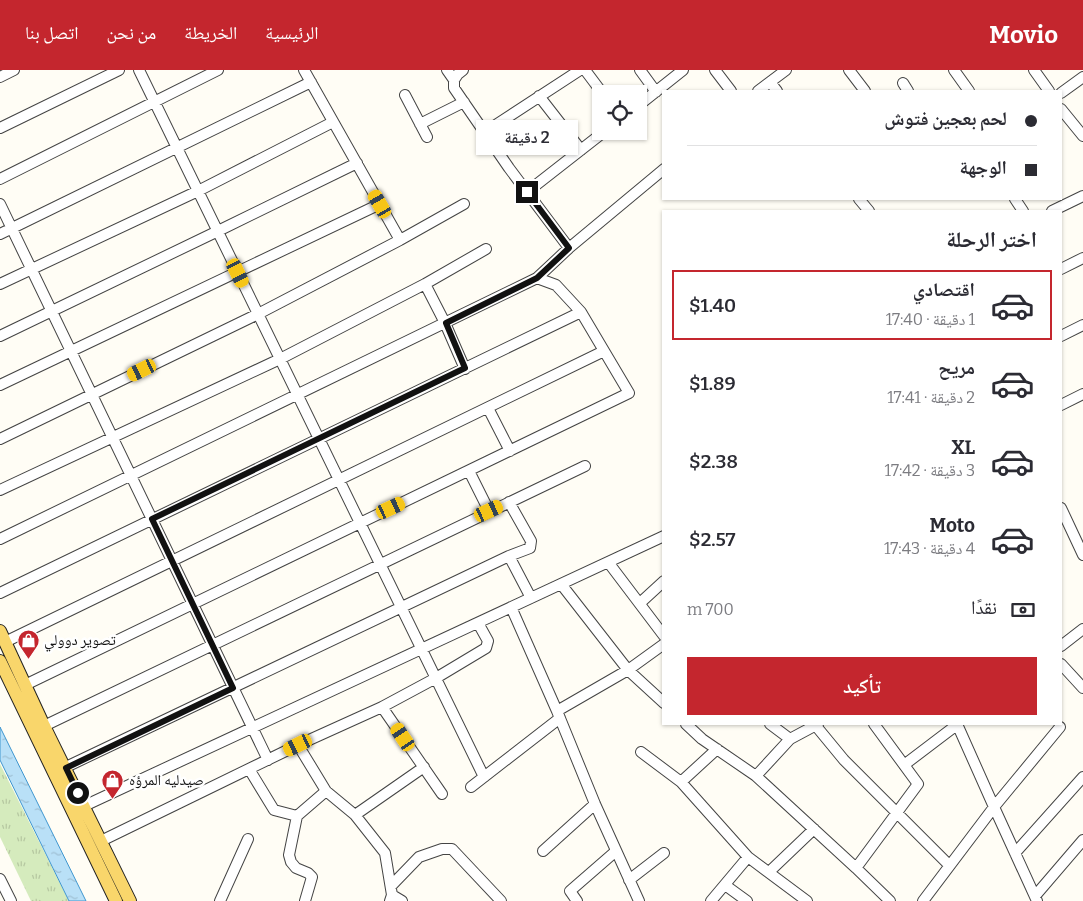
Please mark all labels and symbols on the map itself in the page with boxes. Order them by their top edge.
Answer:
callout: 2 دقيقة [476,119,578,154]
route end [516,181,538,203]
car [366,187,393,221]
car [224,256,251,290]
car [125,357,158,383]
car [374,495,407,521]
car [472,498,505,524]
shop icon: تصوير دوولي [16,628,40,659]
place label: تصوير دوولي [44,631,116,652]
car [388,720,417,754]
car [281,732,314,758]
shop icon: صيدليه المرؤه [101,768,125,799]
place label: صيدليه المرؤه [129,771,204,789]
route start [67,782,89,804]

